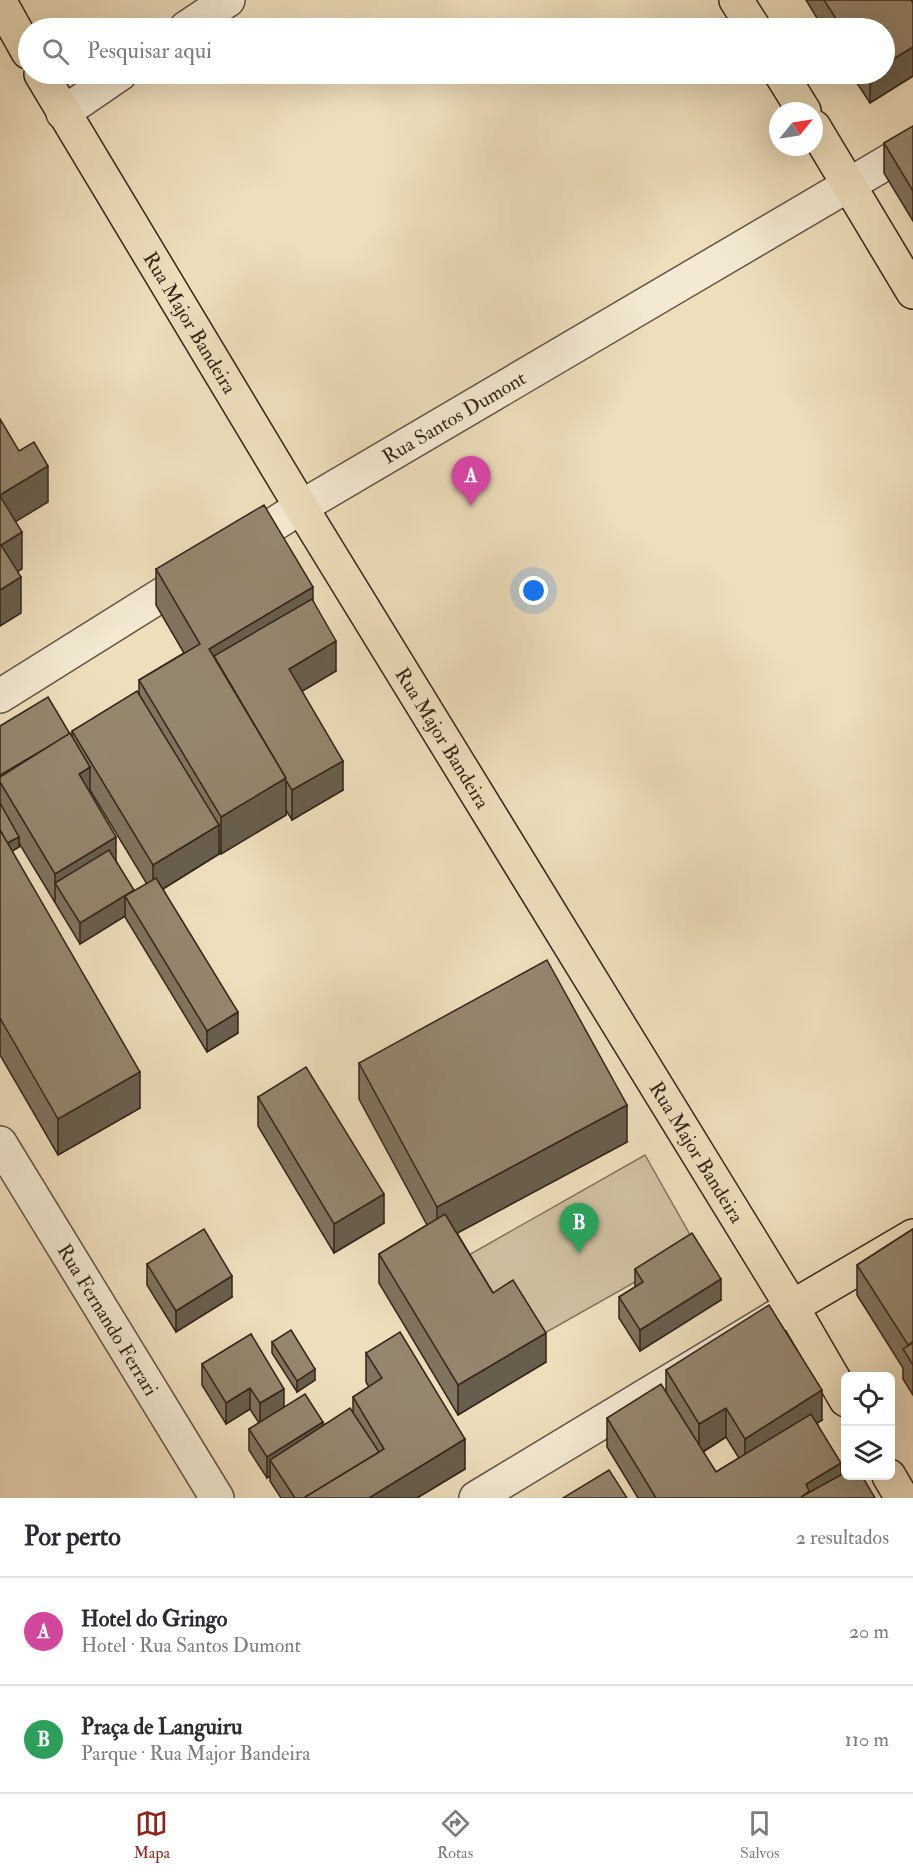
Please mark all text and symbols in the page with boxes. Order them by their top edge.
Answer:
search box [18,18,895,84]
icon: search [39,35,72,68]
text: Pesquisar aqui [87,37,212,65]
north arrow [769,102,823,156]
street label: Rua Major Bandeira [138,247,243,399]
street label: Rua Santos Dumont [378,365,531,469]
pin: A [452,456,490,506]
your location [519,576,548,605]
street label: Rua Major Bandeira [390,663,496,814]
street label: Rua Major Bandeira [644,1077,750,1228]
pin: B [560,1204,598,1253]
street label: Rua Fernando Ferrari [52,1239,164,1400]
map controls [841,1372,895,1480]
button: locate [841,1372,895,1426]
button: layers [841,1426,895,1480]
text: Por perto [24,1521,121,1553]
text: 2 resultados [796,1525,889,1550]
text: Hotel do Gringo [81,1605,227,1633]
text: A [37,1619,50,1644]
text: 20 m [849,1619,889,1644]
text: Hotel · Rua Santos Dumont [81,1633,301,1658]
text: Praça de Languiru [81,1713,242,1741]
text: B [37,1727,50,1752]
text: 110 m [845,1727,889,1752]
text: Parque · Rua Major Bandeira [81,1741,310,1766]
tab: Mapa [133,1807,170,1863]
tab: Rotas [437,1807,473,1863]
tab: Salvos [740,1807,780,1863]

